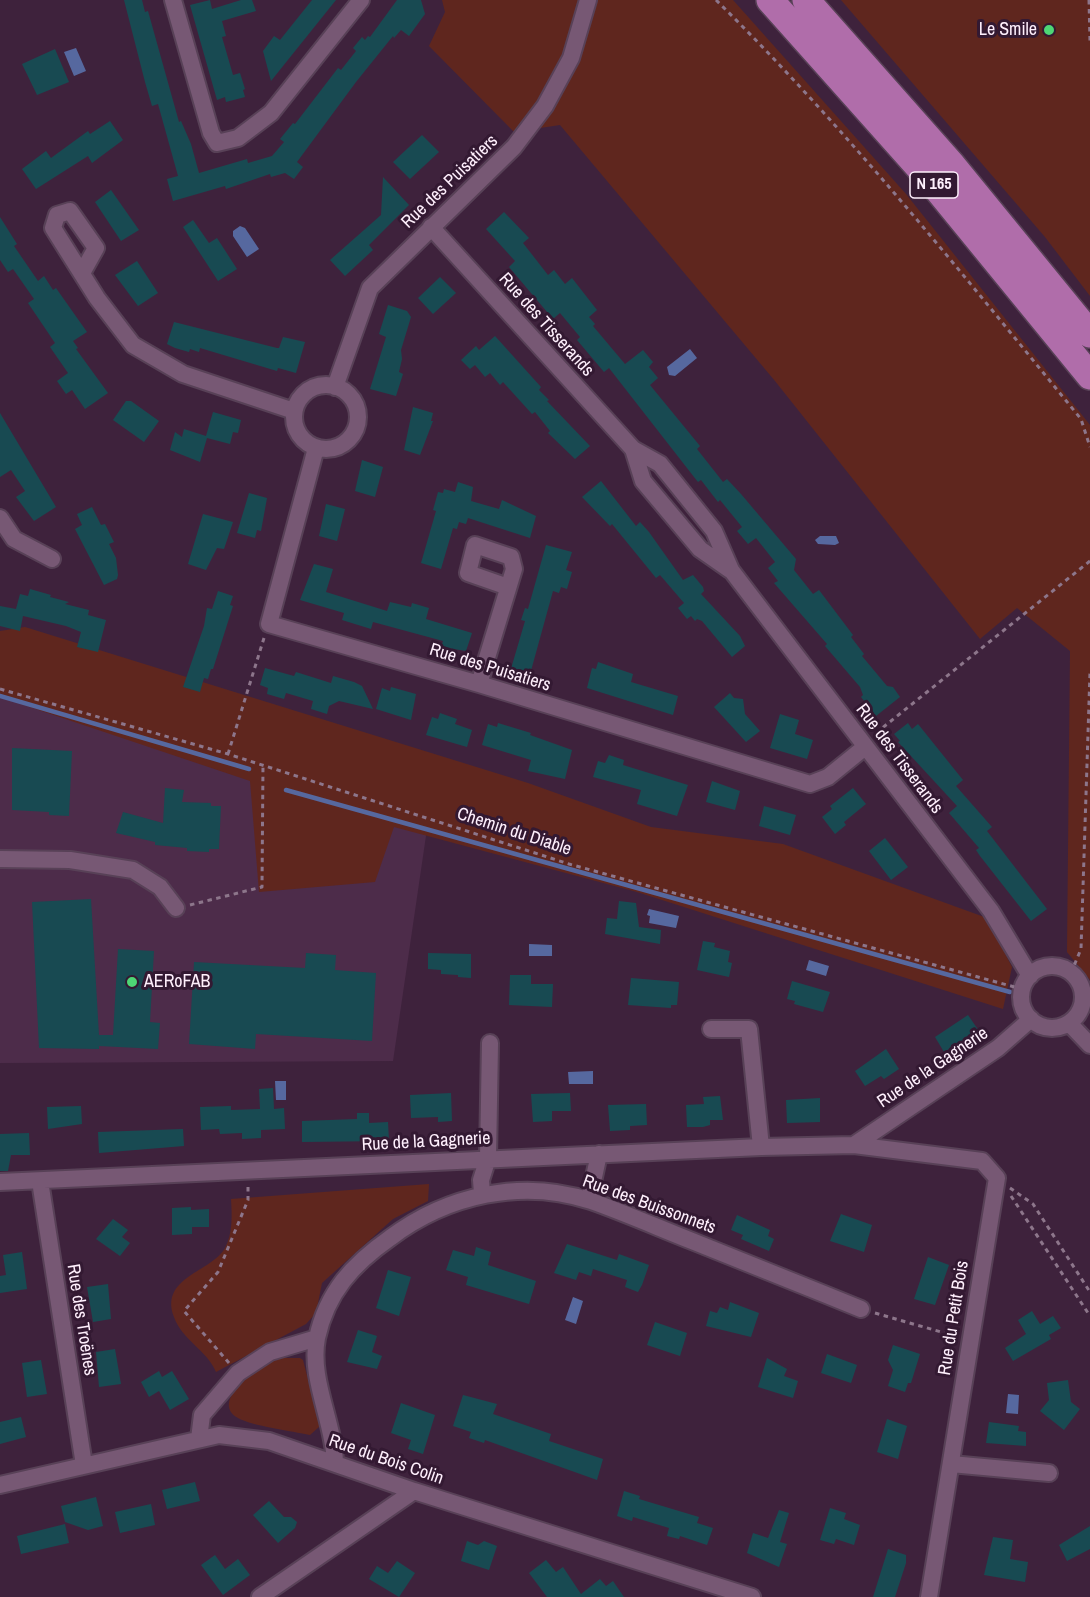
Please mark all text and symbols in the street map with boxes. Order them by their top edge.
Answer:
place label: Le Smile [979,19,1037,41]
marker: Le Smile [1042,23,1056,37]
street label: Rue des Puisatiers [397,131,503,233]
road number: N 165 [910,172,958,198]
street label: Rue des Tisserands [494,269,598,381]
street label: Rue des Puisatiers [427,639,553,697]
street label: Rue des Tisserands [851,700,947,818]
street label: Chemin du Diable [454,803,574,861]
place label: AERoFAB [144,971,210,993]
marker: AERoFAB [125,975,139,989]
street label: Rue de la Gagnerie [874,1023,992,1113]
street label: Rue de la Gagnerie [361,1128,491,1156]
street label: Rue des Buissonnets [579,1171,719,1239]
street label: Rue du Petit Bois [934,1259,974,1377]
street label: Rue des Troënes [62,1263,100,1377]
street label: Rue du Bois Colin [326,1430,446,1490]

